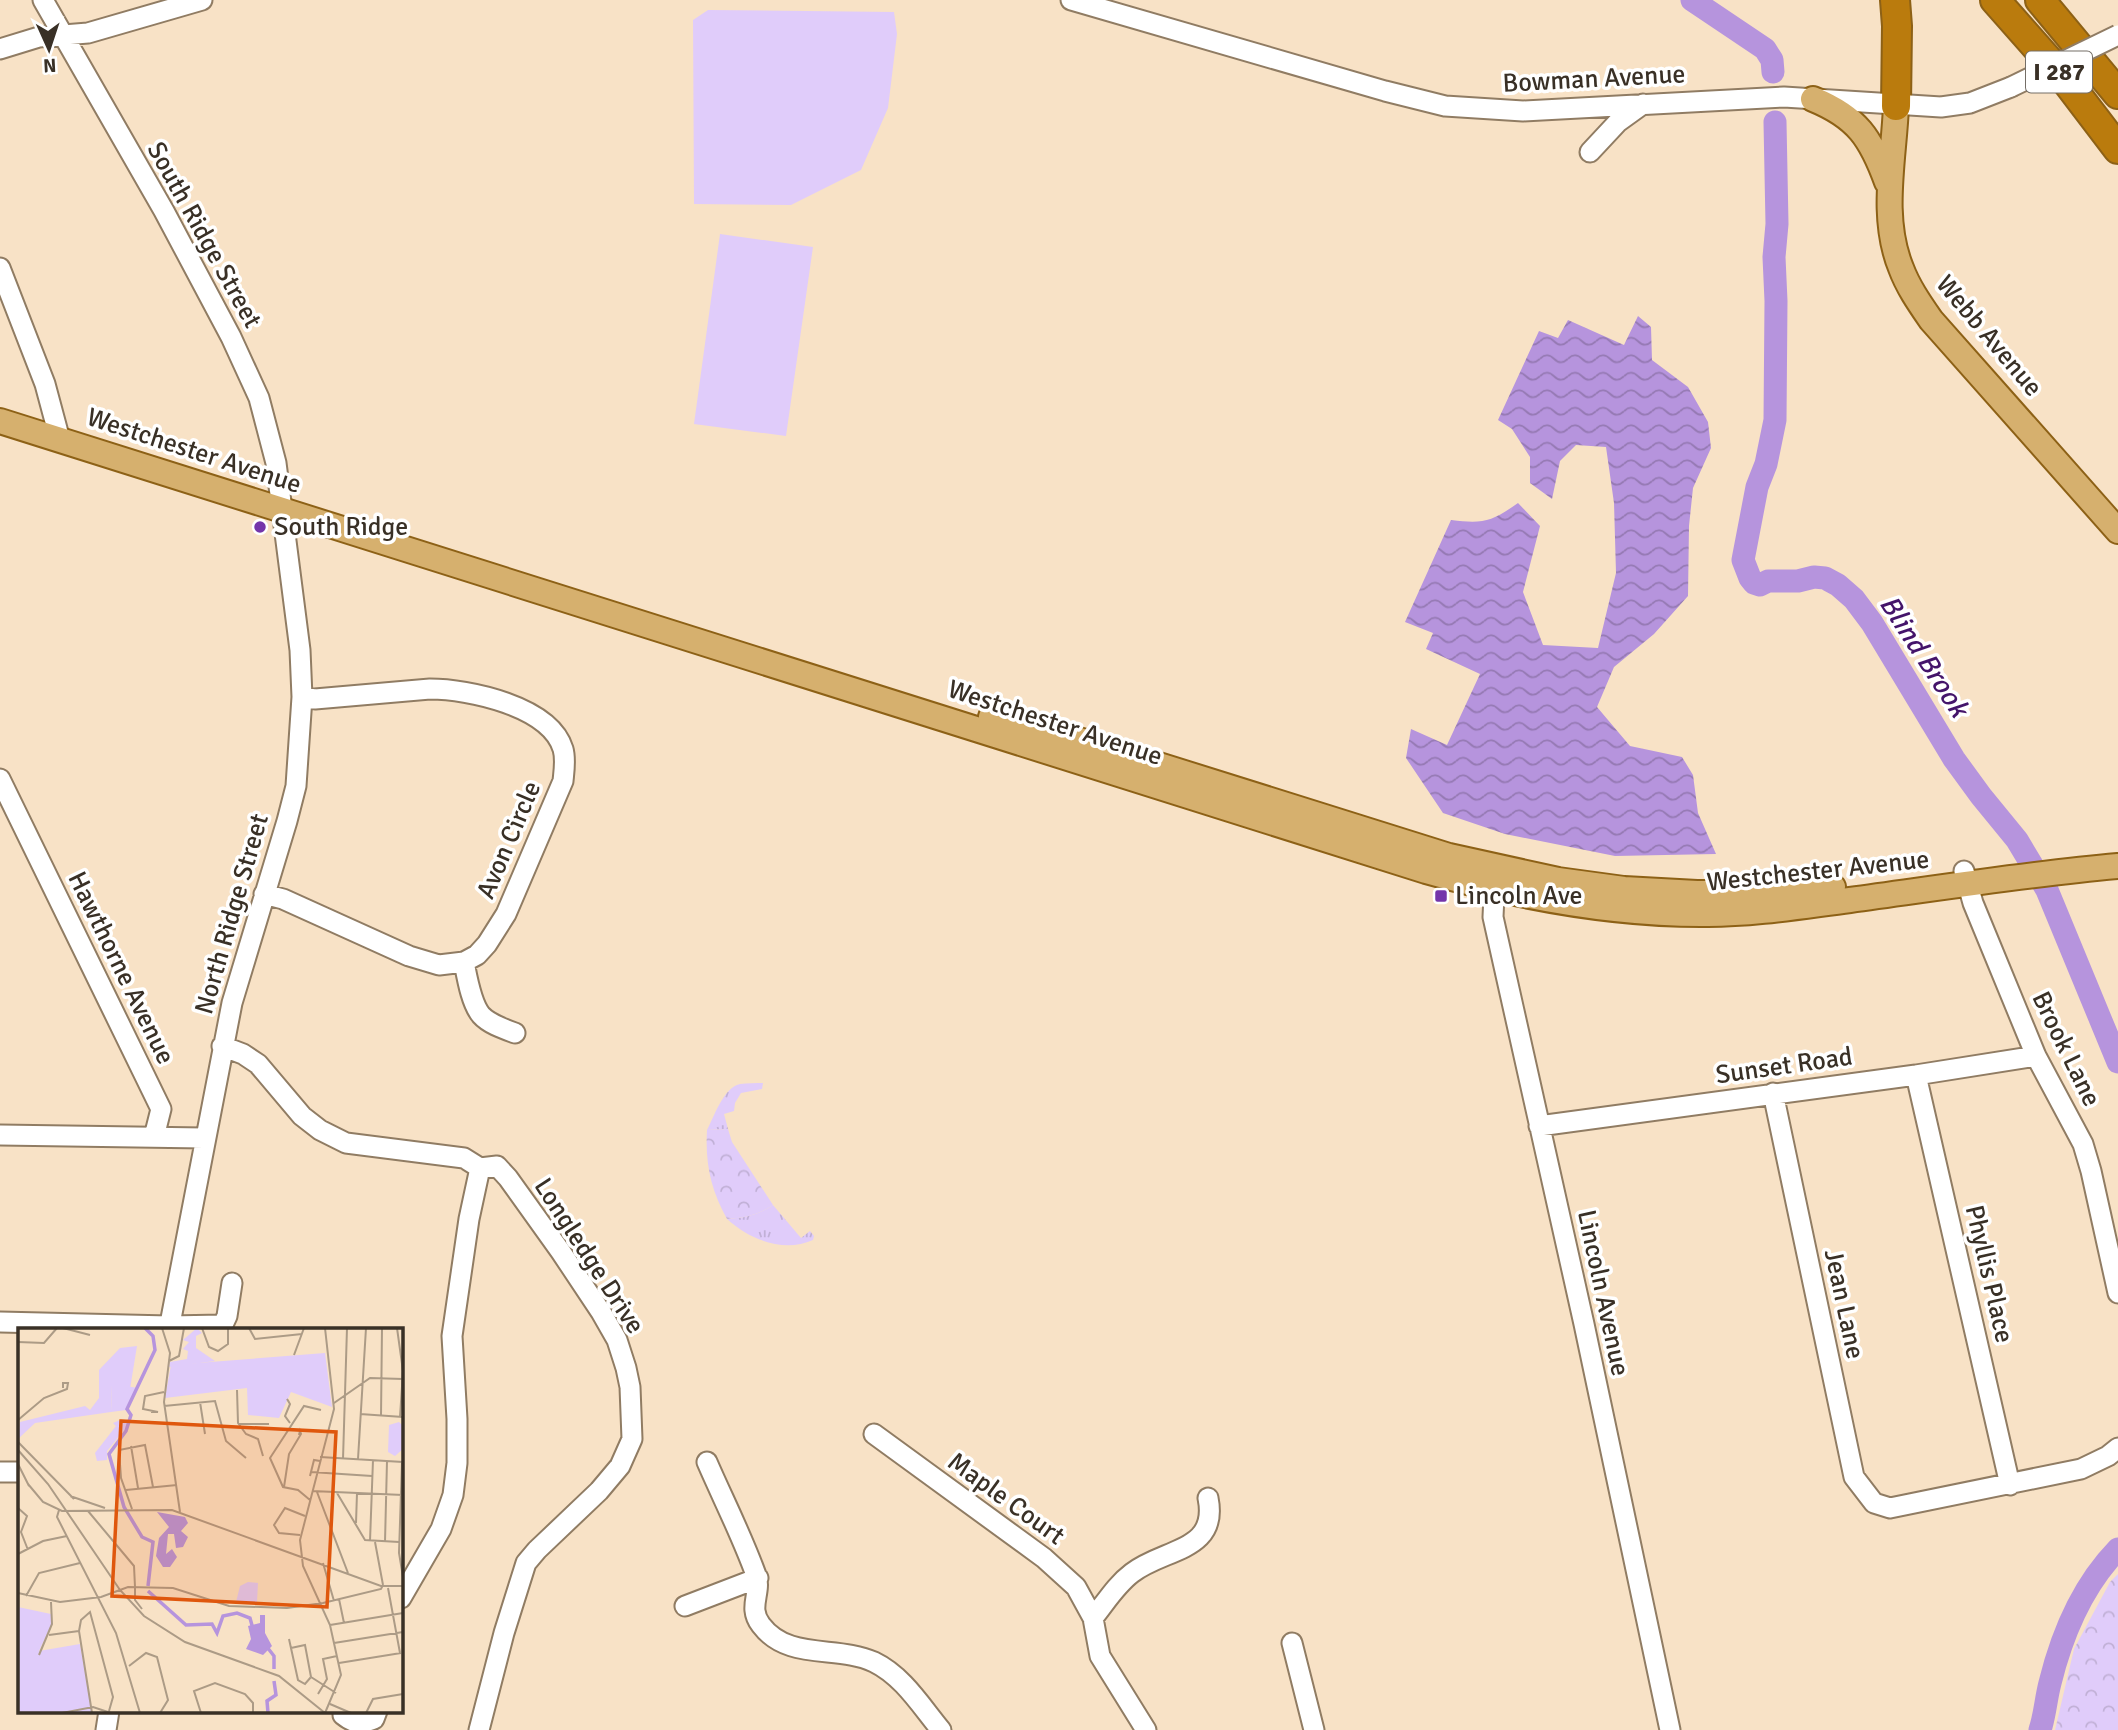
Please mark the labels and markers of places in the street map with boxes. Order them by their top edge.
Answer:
place label: South Ridge [274,511,408,543]
marker: South Ridge [252,519,268,535]
place label: Lincoln Ave [1455,880,1582,912]
marker: Lincoln Ave [1433,888,1449,904]

